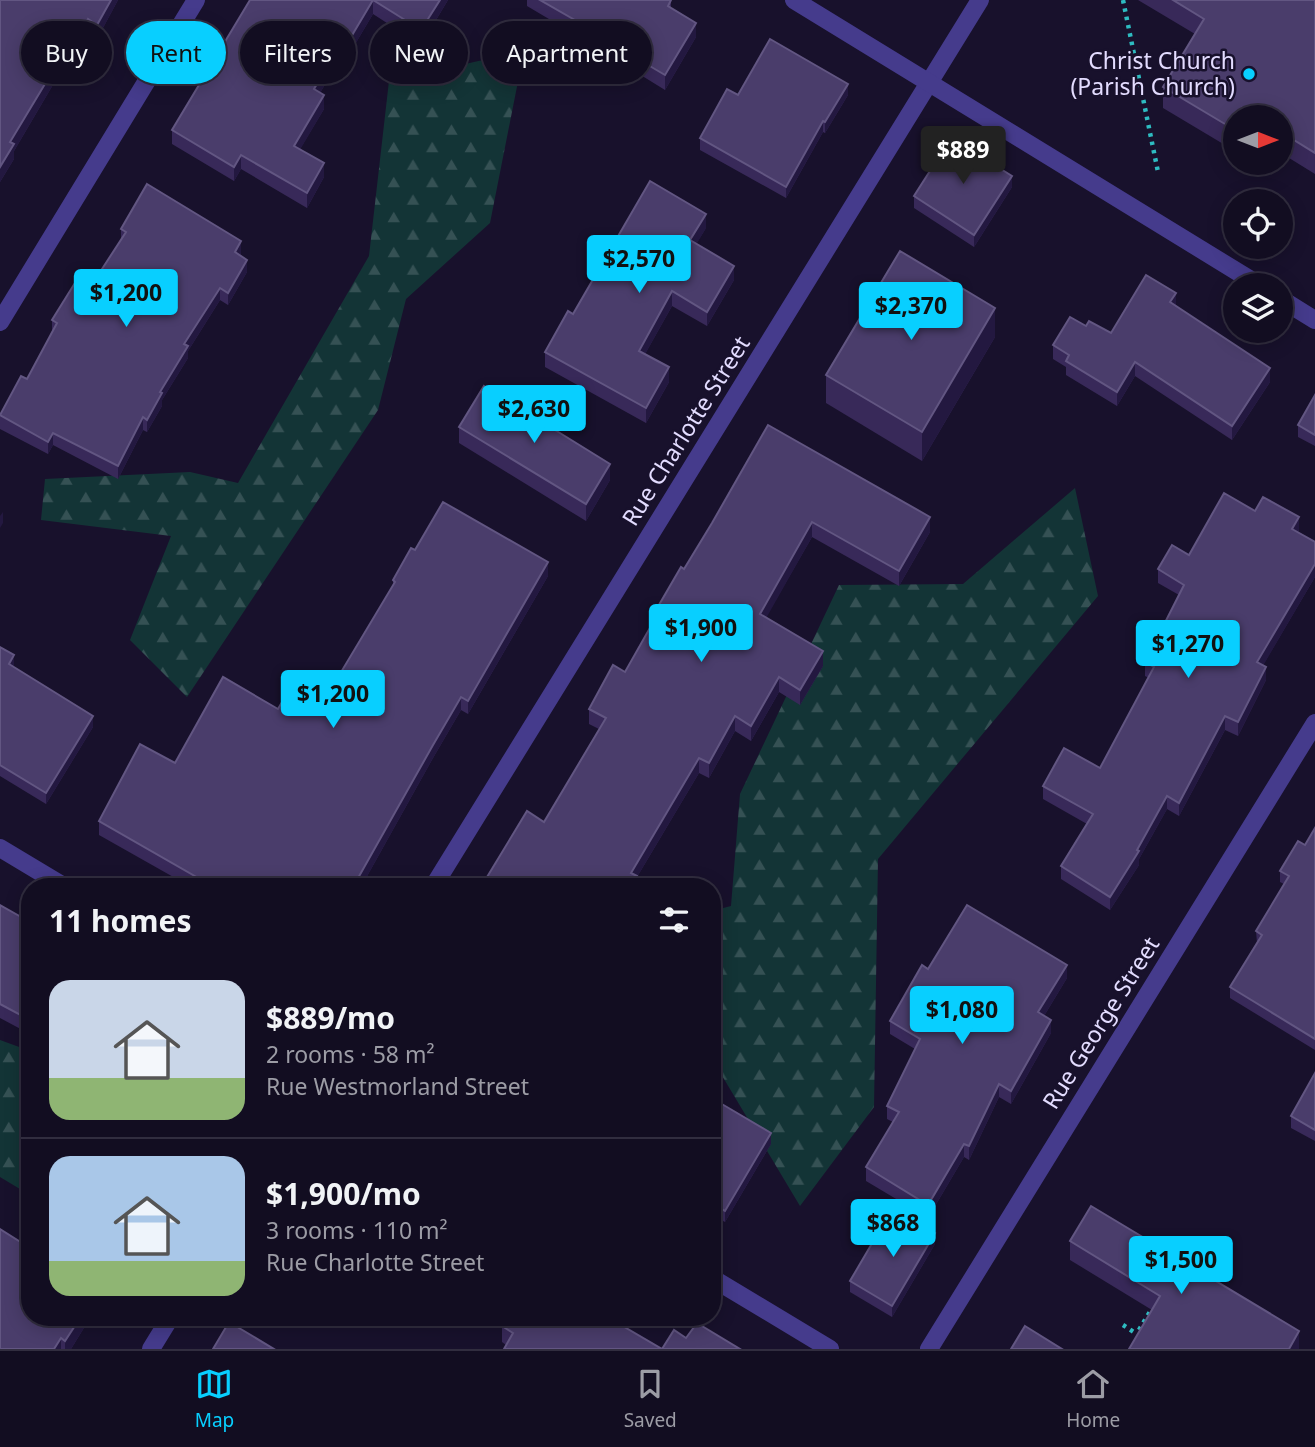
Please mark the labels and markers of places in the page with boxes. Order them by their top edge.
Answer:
place label: Christ Church (Parish Church) [1070,44,1235,102]
marker: Christ Church (Parish Church) [1241,66,1257,82]
pin: $889 [922,127,1004,186]
pin: $2,570 [582,236,696,295]
pin: $1,200 [69,270,183,329]
pin: $2,370 [854,282,968,342]
pin: $2,630 [477,386,591,445]
pin: $1,900 [644,604,758,664]
pin: $1,270 [1131,620,1245,680]
pin: $1,200 [276,670,390,730]
pin: $1,080 [905,986,1019,1046]
pin: $868 [852,1200,934,1259]
pin: $1,500 [1124,1236,1238,1296]

